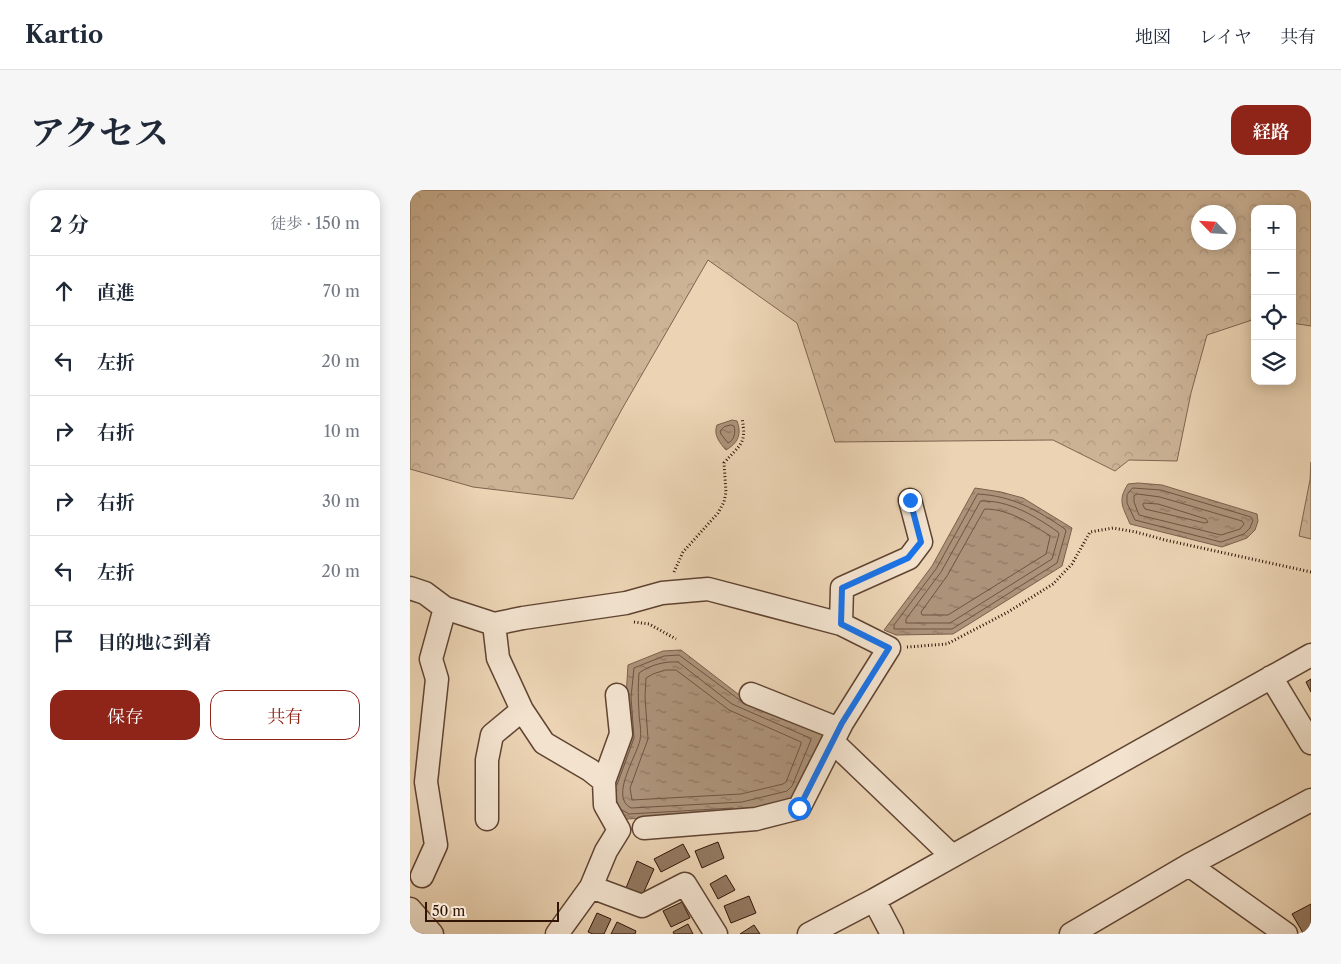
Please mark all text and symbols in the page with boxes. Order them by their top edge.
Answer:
text: Kartio [25,20,103,49]
text: 地図 [1135,26,1171,48]
text: レイヤ [1199,26,1252,48]
text: 共有 [1280,26,1316,48]
button: 経路 [1231,105,1311,155]
text: アクセス [30,111,169,154]
north arrow [1191,205,1236,250]
map controls [1251,205,1296,385]
button: + [1251,205,1296,250]
text: 2 分 [50,212,89,237]
text: 徒歩 · 150 m [270,213,360,233]
button: − [1251,250,1296,295]
icon: ahead [50,277,78,305]
text: 直進 [97,281,135,304]
text: 70 m [323,281,360,301]
button: locate [1251,295,1296,340]
button: layers [1251,340,1296,385]
icon: left [50,347,78,375]
text: 左折 [97,351,135,374]
text: 20 m [321,351,360,371]
icon: right [50,417,78,445]
text: 右折 [97,421,135,444]
text: 10 m [324,421,360,441]
icon: right [50,487,78,515]
route end [899,489,922,512]
text: 右折 [97,491,135,514]
text: 30 m [322,491,360,511]
icon: left [50,557,78,585]
text: 左折 [97,561,135,584]
text: 20 m [321,561,360,581]
icon: arrive [50,627,78,655]
text: 目的地に到着 [97,631,211,654]
button: 保存 [50,690,200,740]
button: 共有 [210,690,360,740]
route start [788,797,811,820]
scale bar [425,899,559,922]
text: 50 m [432,902,465,920]

